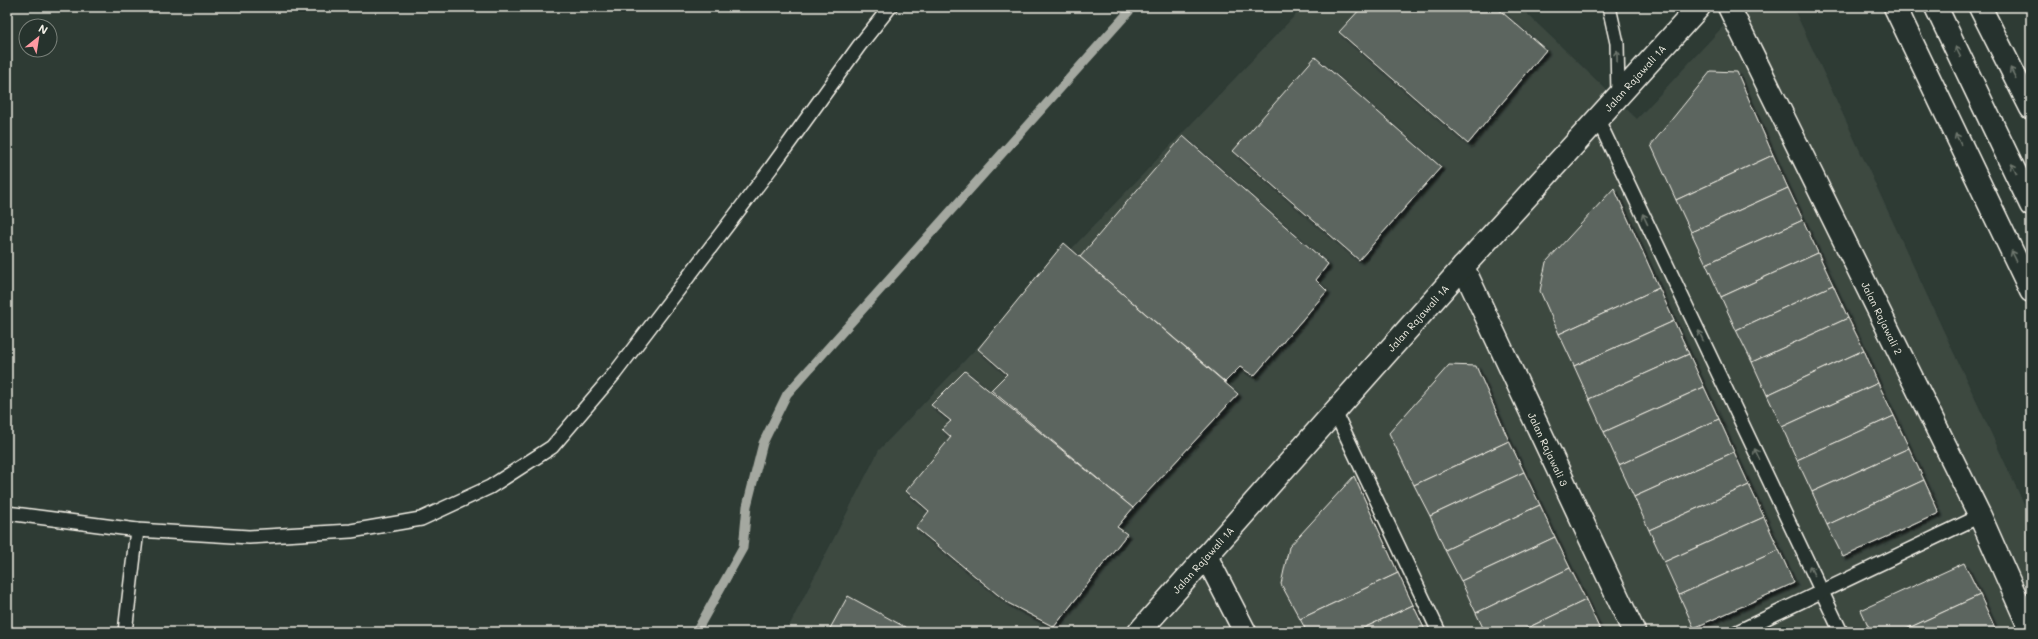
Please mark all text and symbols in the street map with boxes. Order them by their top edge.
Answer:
north arrow [18,18,58,58]
text: N [36,20,51,37]
street label: Jalan Rajawali 1A [1601,41,1669,114]
one-way arrow [1954,46,1961,58]
one-way arrow [1613,50,1621,63]
one-way arrow [2009,68,2016,80]
one-way arrow [1954,133,1961,145]
one-way arrow [2010,164,2017,176]
one-way arrow [1641,213,1648,225]
one-way arrow [2010,250,2017,262]
street label: Jalan Rajawali 2 [1858,279,1906,357]
street label: Jalan Rajawali 1A [1384,281,1452,354]
one-way arrow [1697,331,1704,343]
street label: Jalan Rajawali 3 [1525,410,1571,488]
one-way arrow [1753,448,1760,460]
street label: Jalan Rajawali 1A [1169,523,1237,596]
one-way arrow [1808,566,1815,578]

